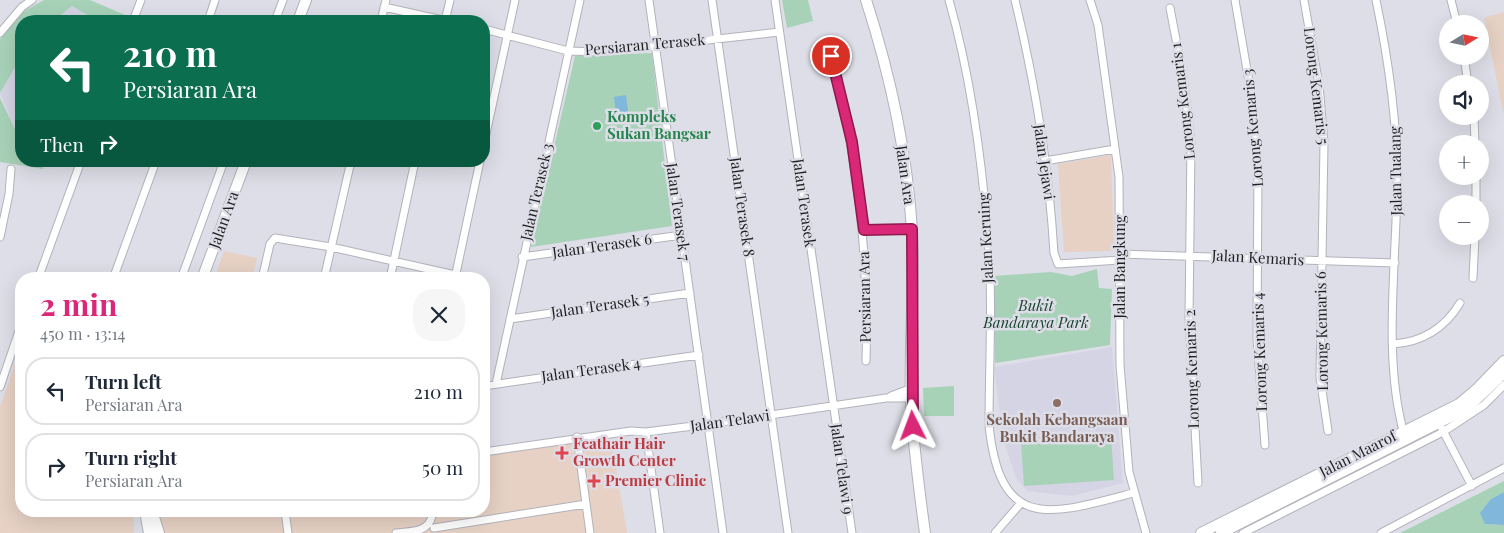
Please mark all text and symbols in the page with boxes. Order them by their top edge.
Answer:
north arrow [1439,15,1489,65]
map controls [1439,15,1489,245]
street label: Lorong Kemaris 5 [1300,26,1334,146]
text: 210 m [123,29,217,76]
street label: Persiaran Terasek [584,29,707,59]
icon: left [40,35,105,100]
pin [810,35,852,77]
street label: Lorong Kemaris 1 [1165,41,1199,161]
icon: arrive [817,42,845,70]
street label: Lorong Kemaris 3 [1237,68,1267,188]
text: Persiaran Ara [123,74,257,104]
button: sound [1439,75,1489,125]
place label: Kompleks Sukan Bangsar [607,106,711,143]
marker: Kompleks Sukan Bangsar [591,120,603,132]
street label: Jalan Jejawi [1030,122,1060,201]
street label: Jalan Tualang [1384,126,1406,217]
icon: right [94,130,122,158]
text: Then [40,131,84,157]
button: + [1439,135,1489,185]
street label: Jalan Terasek 3 [515,141,557,243]
street label: Jalan Ara [892,143,920,206]
street label: Jalan Terasek 8 [726,155,760,258]
street label: Jalan Terasek [789,156,821,249]
street label: Jalan Terasek 7 [662,161,696,262]
street label: Jalan Ara [203,188,243,252]
street label: Jalan Keruing [973,192,997,285]
button: − [1439,195,1489,245]
street label: Jalan Bangkung [1109,215,1129,320]
street label: Jalan Terasek 6 [550,228,653,262]
street label: Jalan Kemaris [1210,245,1305,269]
street label: Persiaran Ara [853,251,875,343]
street label: Lorong Kemaris 6 [1310,271,1332,391]
text: 2 min [40,284,117,324]
street label: Jalan Terasek 5 [549,288,650,322]
button: close [413,289,465,341]
street label: Lorong Kemaris 4 [1247,292,1271,412]
park label: Bukit Bandaraya Park [982,295,1089,332]
street label: Lorong Kemaris 2 [1179,309,1203,429]
text: 450 m · 13:14 [40,323,125,344]
street label: Jalan Terasek 4 [539,352,642,386]
text: Turn left [85,368,162,394]
icon: left [42,377,70,405]
text: 210 m [414,378,463,404]
text: Persiaran Ara [85,394,182,415]
marker: Sekolah Kebangsaan Bukit Bandaraya [1051,397,1063,409]
position arrow [886,399,938,451]
street label: Jalan Telawi [688,404,771,436]
place label: Sekolah Kebangsaan Bukit Bandaraya [986,409,1129,446]
street label: Jalan Telawi 9 [827,421,859,516]
street label: Jalan Maarof [1315,425,1400,482]
place label: Feathair Hair Growth Center [573,433,676,470]
text: Turn right [85,444,177,470]
marker: Feathair Hair Growth Center [555,446,569,460]
icon: right [42,453,70,481]
text: 50 m [422,454,463,480]
text: Persiaran Ara [85,470,182,491]
place label: Premier Clinic [605,470,707,490]
marker: Premier Clinic [587,474,601,488]

